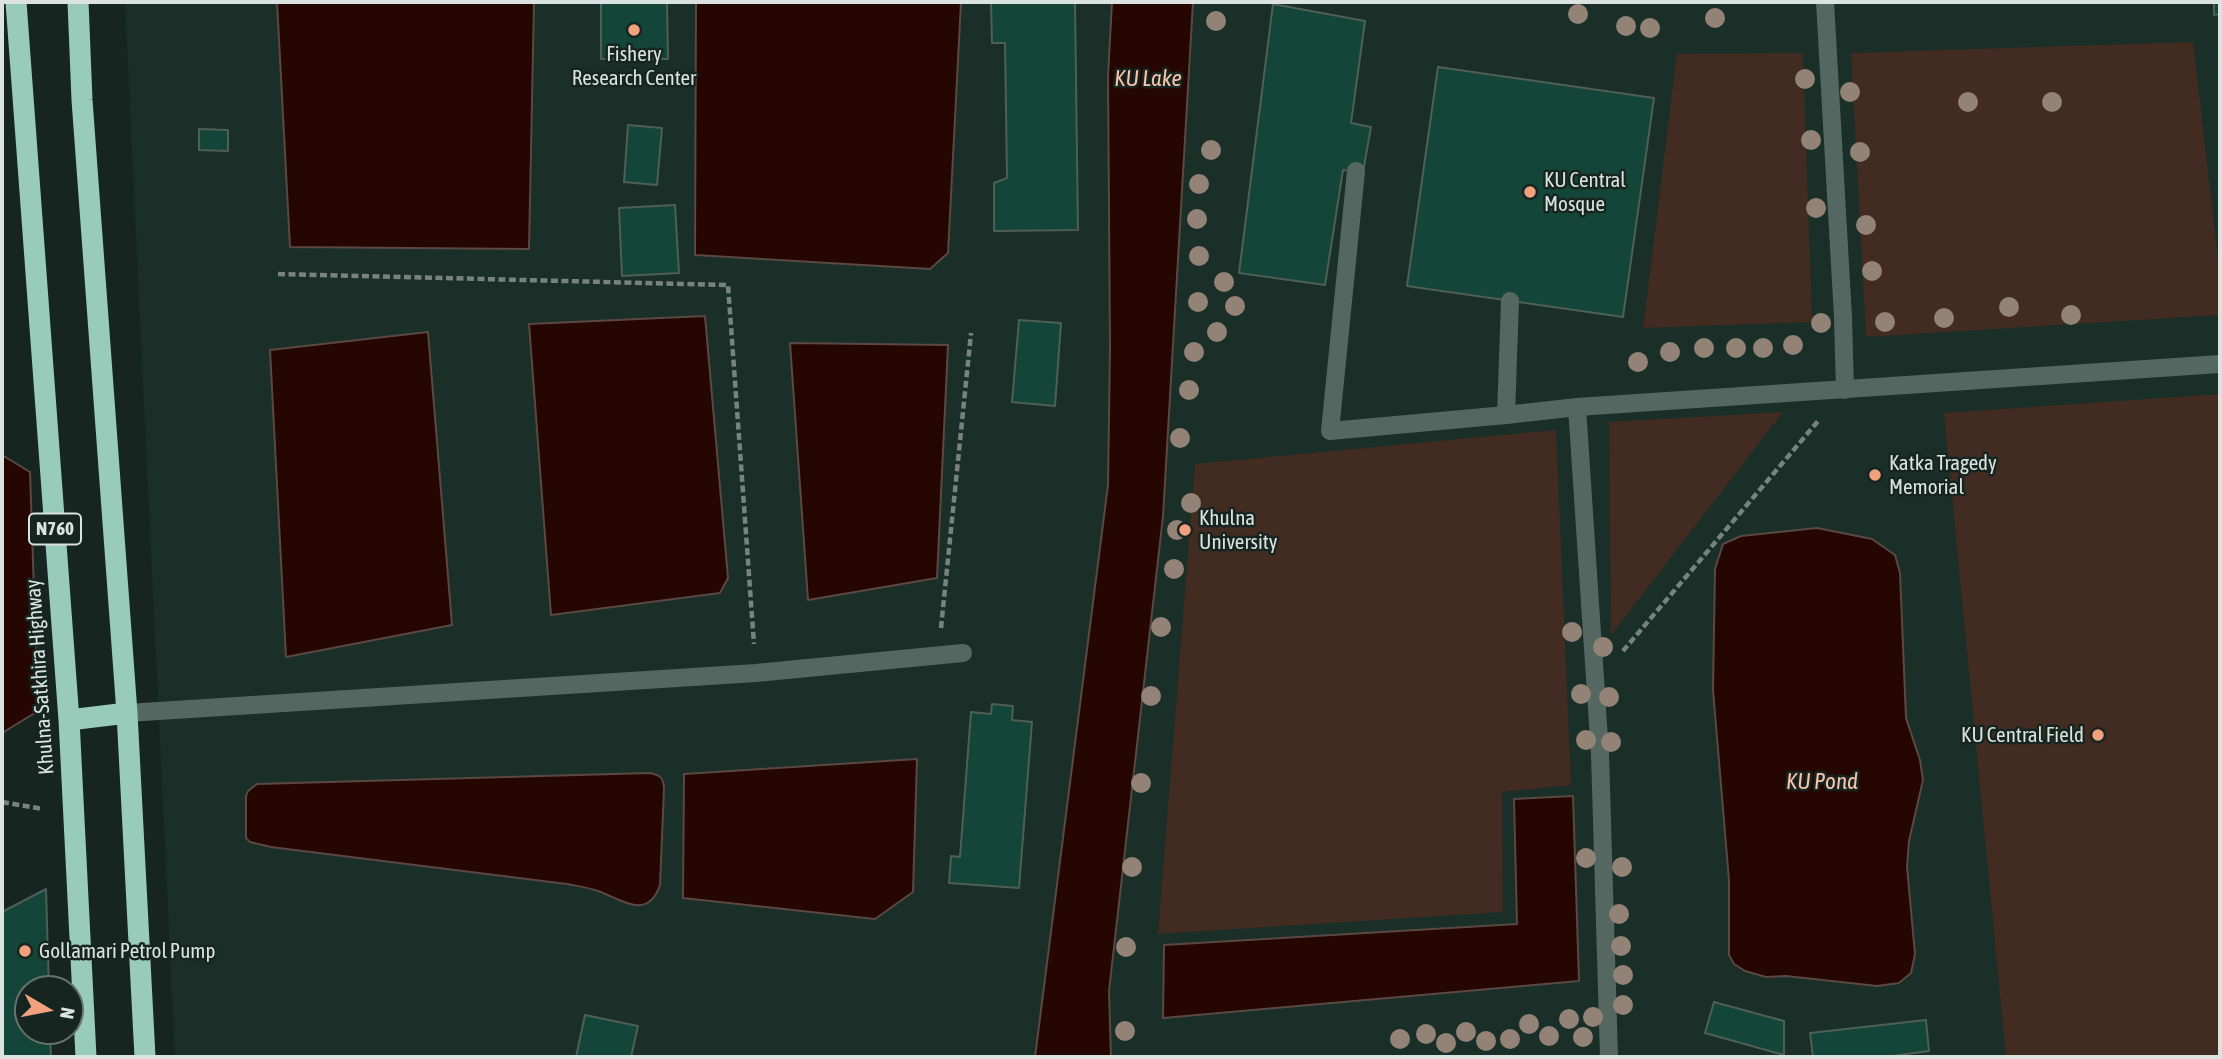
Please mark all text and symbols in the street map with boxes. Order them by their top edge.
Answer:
marker: Fishery Research Center [626,22,642,38]
place label: Fishery Research Center [572,41,696,91]
water label: KU Lake [1114,65,1182,93]
place label: KU Central Mosque [1544,167,1626,217]
marker: KU Central Mosque [1522,184,1538,200]
place label: Katka Tragedy Memorial [1889,450,1997,500]
marker: Katka Tragedy Memorial [1867,467,1883,483]
place label: Khulna University [1199,505,1278,555]
road number: N760 [29,514,81,544]
marker: Khulna University [1177,522,1193,538]
street label: Khulna-Satkhira Highway [21,579,59,775]
place label: KU Central Field [1961,722,2084,748]
marker: KU Central Field [2090,727,2106,743]
water label: KU Pond [1786,768,1858,796]
place label: Gollamari Petrol Pump [39,938,215,964]
marker: Gollamari Petrol Pump [17,943,33,959]
north arrow [14,975,84,1045]
text: N [56,1006,80,1021]

